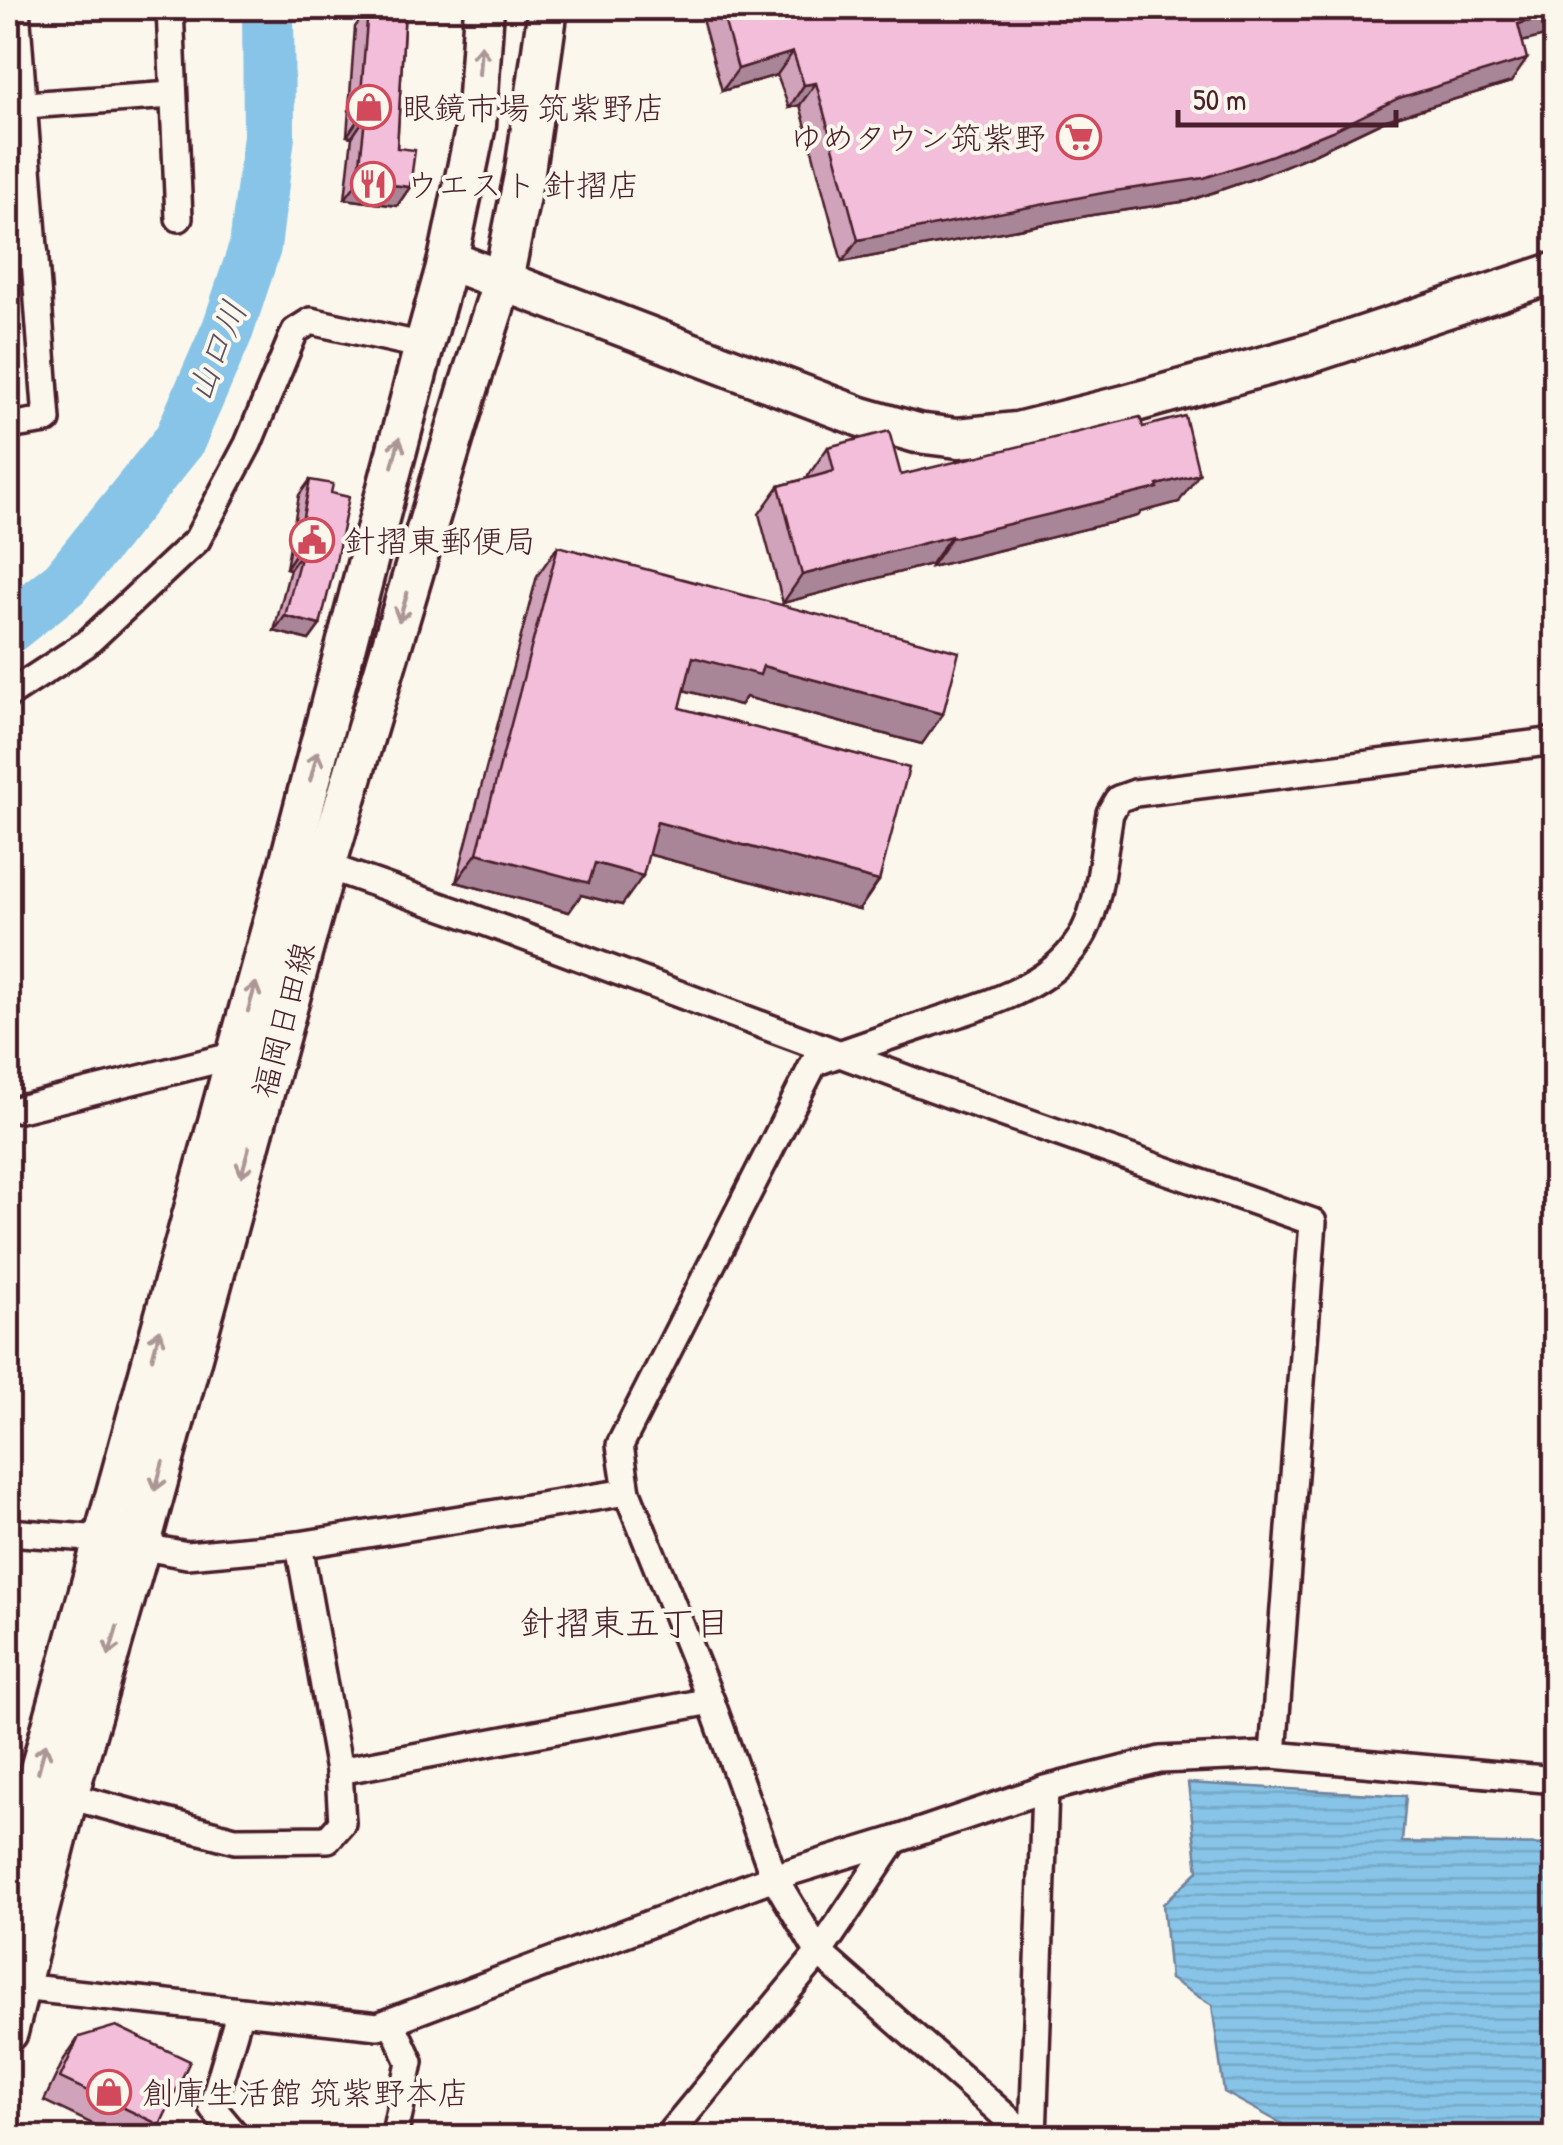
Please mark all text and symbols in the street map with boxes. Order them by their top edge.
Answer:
one-way arrow [471,44,490,77]
scale bar [1178,65,1396,127]
text: 50 m [1193,79,1246,119]
shop icon: 眼鏡市場 筑紫野店 [346,84,392,130]
place label: 眼鏡市場 筑紫野店 [402,86,665,129]
supermarket icon: ゆめタウン筑紫野 [1056,114,1102,160]
place label: ゆめタウン筑紫野 [790,116,1046,159]
restaurant icon: ウエスト 針摺店 [350,161,396,207]
place label: ウエスト 針摺店 [406,163,640,206]
water label: 山口川 [175,294,257,408]
one-way arrow [388,436,407,468]
public building icon: 針摺東郵便局 [289,517,335,563]
place label: 針摺東郵便局 [344,519,536,562]
one-way arrow [393,591,411,623]
one-way arrow [306,751,325,782]
street label: 福岡日田線 [242,937,324,1103]
one-way arrow [244,981,262,1013]
one-way arrow [234,1146,253,1178]
one-way arrow [148,1328,167,1360]
one-way arrow [149,1460,168,1491]
district label: 針摺東五丁目 [520,1599,730,1646]
one-way arrow [103,1625,121,1656]
one-way arrow [34,1743,53,1774]
shop icon: 創庫生活館 筑紫野本店 [86,2069,132,2115]
place label: 創庫生活館 筑紫野本店 [142,2071,469,2114]

